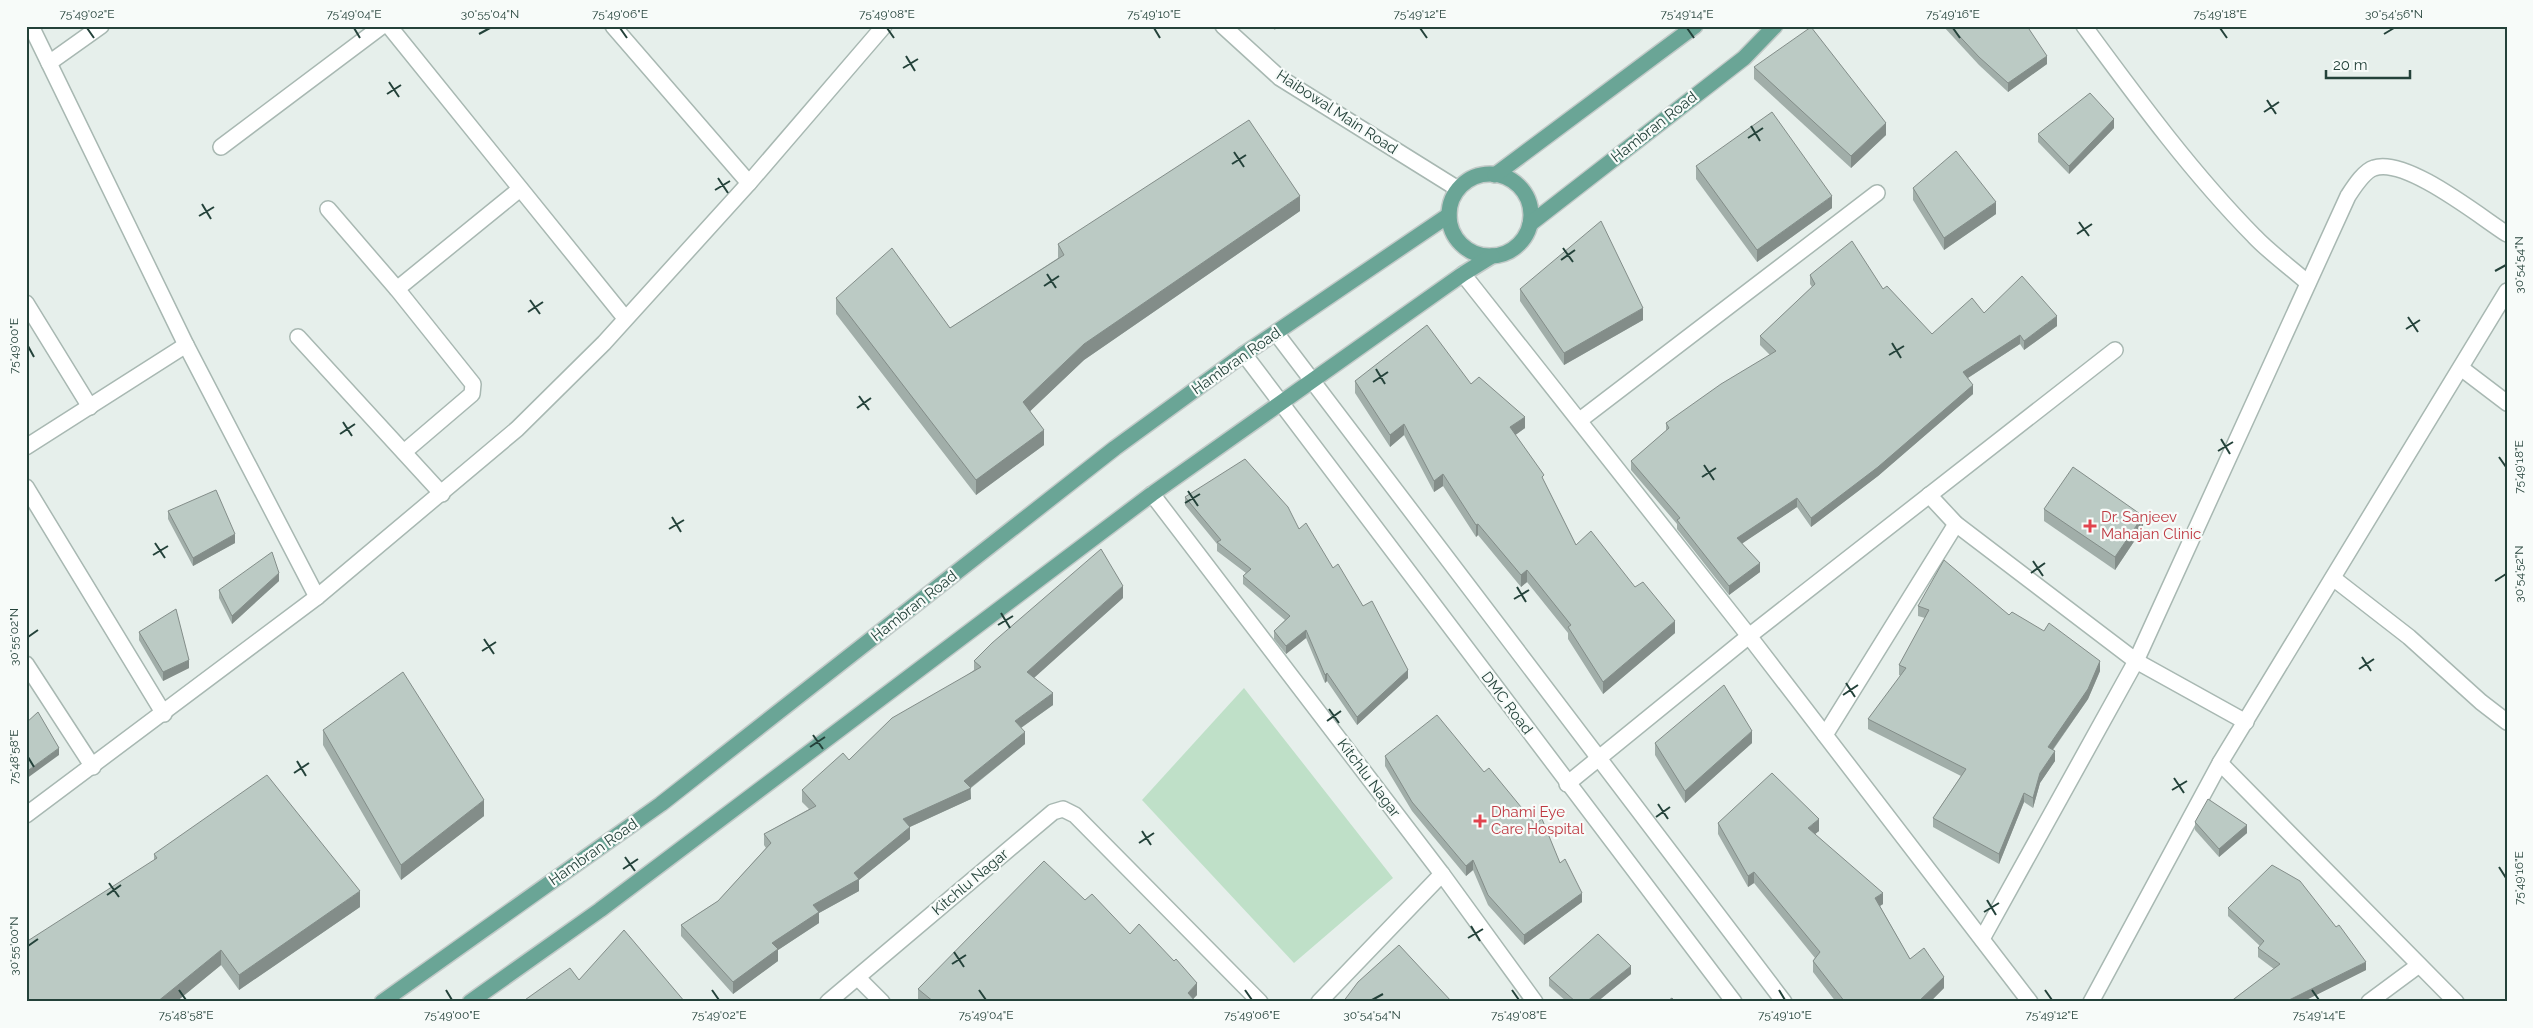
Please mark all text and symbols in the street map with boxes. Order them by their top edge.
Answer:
text: 75°49'02"E [60,7,115,21]
text: 75°49'04"E [326,7,382,21]
text: 30°55'04"N [461,7,519,21]
text: 75°49'06"E [592,7,648,21]
text: 75°49'08"E [859,7,915,21]
text: 75°49'10"E [1127,7,1181,21]
text: 75°49'12"E [1394,7,1446,21]
text: 75°49'14"E [1660,7,1714,21]
text: 75°49'16"E [1926,7,1980,21]
text: 75°49'18"E [2193,7,2247,21]
text: 30°54'56"N [2365,7,2423,21]
scale bar [2326,48,2409,80]
text: 20 m [2333,56,2368,74]
street label: Haibowal Main Road [1273,66,1401,158]
street label: Hambran Road [1607,88,1701,166]
text: 30°54'54"N [2512,236,2526,294]
text: 75°49'00"E [7,318,21,374]
street label: Hambran Road [1188,324,1284,398]
text: 75°49'18"E [2512,440,2526,494]
place label: Dr. Sanjeev Mahajan Clinic [2101,508,2201,543]
marker: Dr. Sanjeev Mahajan Clinic [2083,519,2097,533]
text: 30°54'52"N [2512,545,2526,603]
street label: Hambran Road [867,567,961,645]
text: 30°55'02"N [7,608,21,666]
street label: DMC Road [1478,668,1536,738]
text: 75°48'58"E [7,729,21,785]
street label: Kitchlu Nagar [1334,735,1405,822]
place label: Dhami Eye Care Hospital [1491,803,1585,838]
marker: Dhami Eye Care Hospital [1473,814,1487,828]
street label: Hambran Road [545,815,641,889]
street label: Kitchlu Nagar [928,844,1012,919]
text: 75°49'16"E [2512,851,2526,905]
text: 30°55'00"N [7,916,21,976]
text: 75°48'58"E [158,1008,214,1022]
text: 75°49'00"E [424,1008,480,1022]
text: 75°49'02"E [692,1008,747,1022]
text: 75°49'04"E [958,1008,1014,1022]
text: 75°49'06"E [1224,1008,1280,1022]
text: 30°54'54"N [1343,1008,1401,1022]
text: 75°49'08"E [1491,1008,1547,1022]
text: 75°49'10"E [1758,1008,1812,1022]
text: 75°49'12"E [2026,1008,2078,1022]
text: 75°49'14"E [2292,1008,2346,1022]

